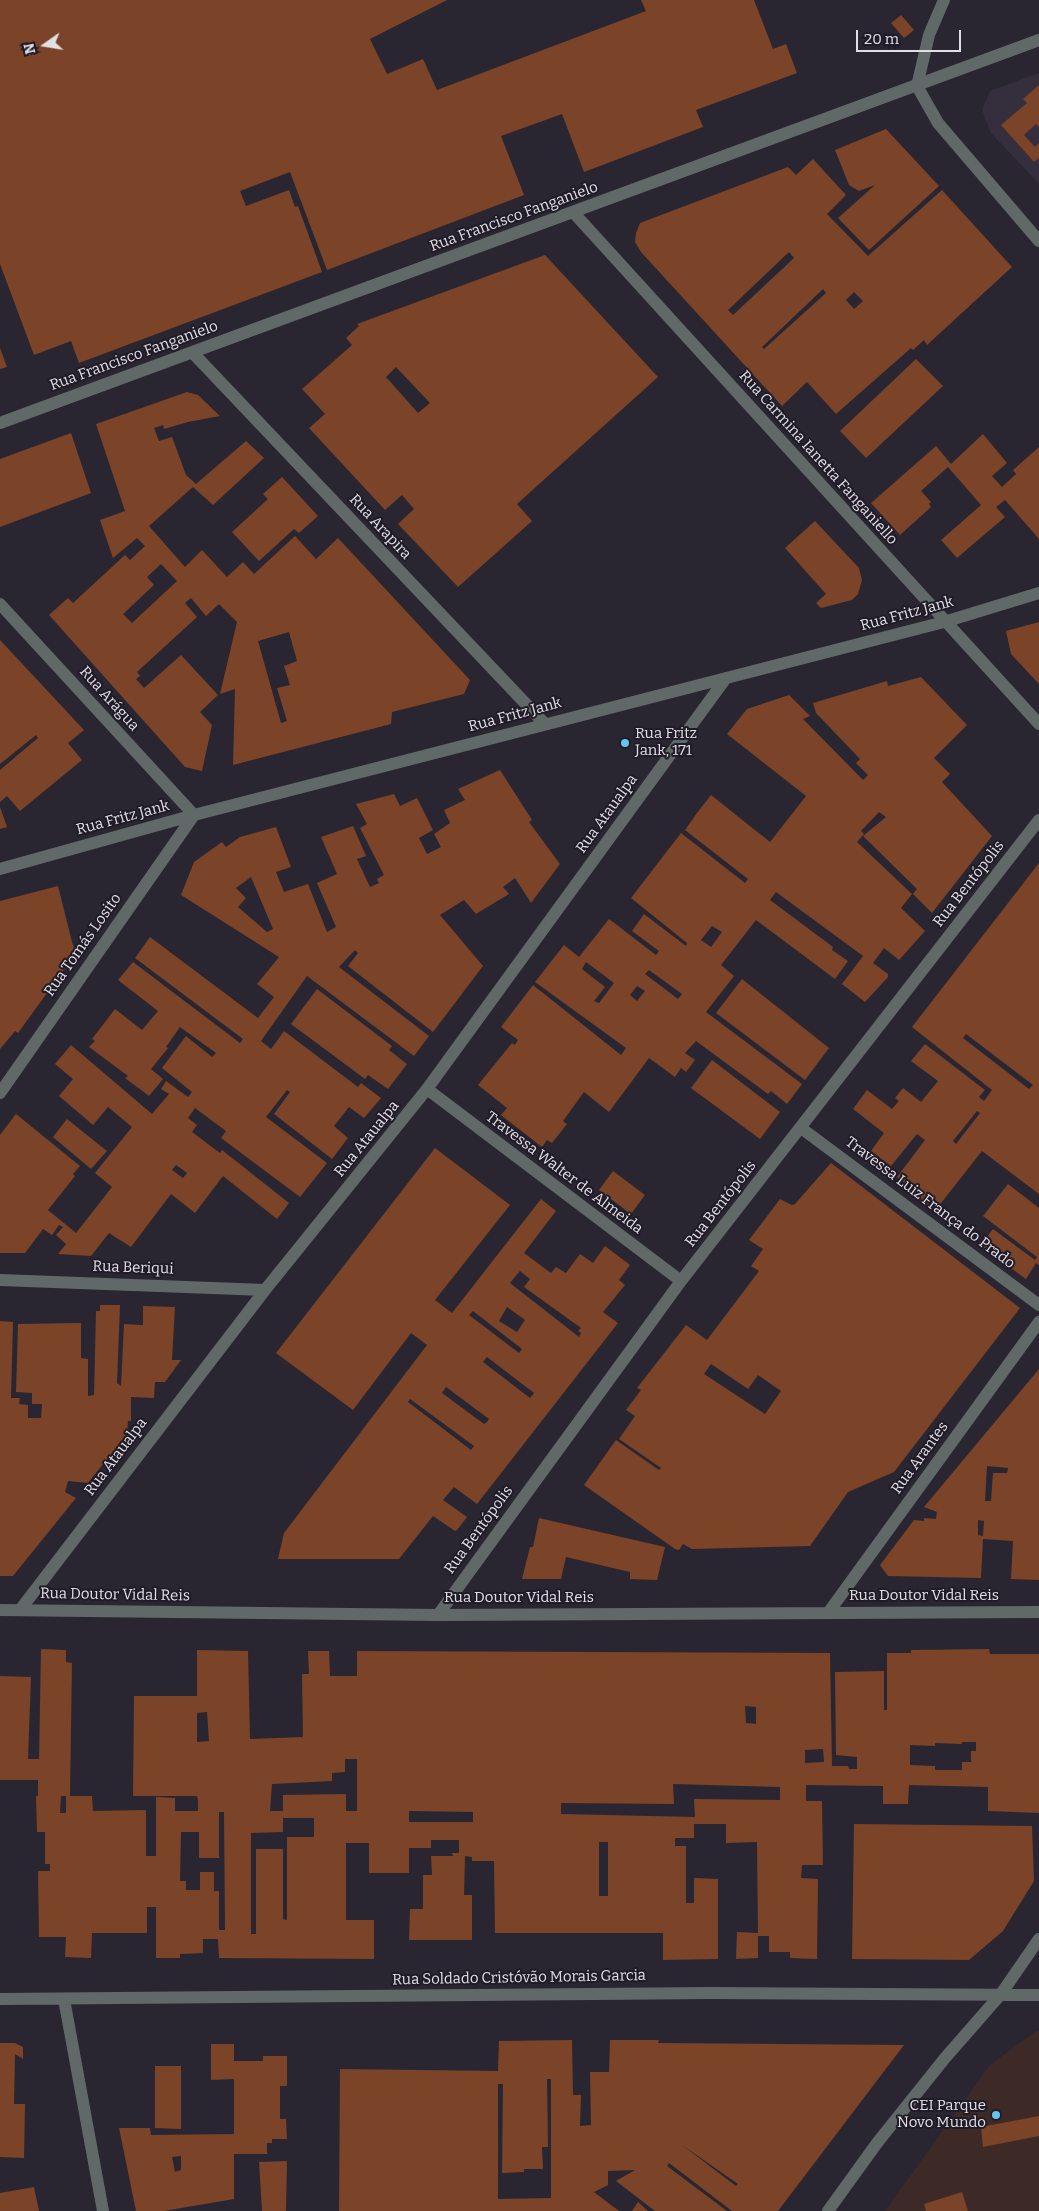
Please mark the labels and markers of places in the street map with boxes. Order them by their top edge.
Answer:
place label: Rua Fritz Jank, 171 [635,725,697,760]
marker: Rua Fritz Jank, 171 [619,737,631,749]
place label: CEI Parque Novo Mundo [897,2097,986,2132]
marker: CEI Parque Novo Mundo [990,2109,1002,2121]

